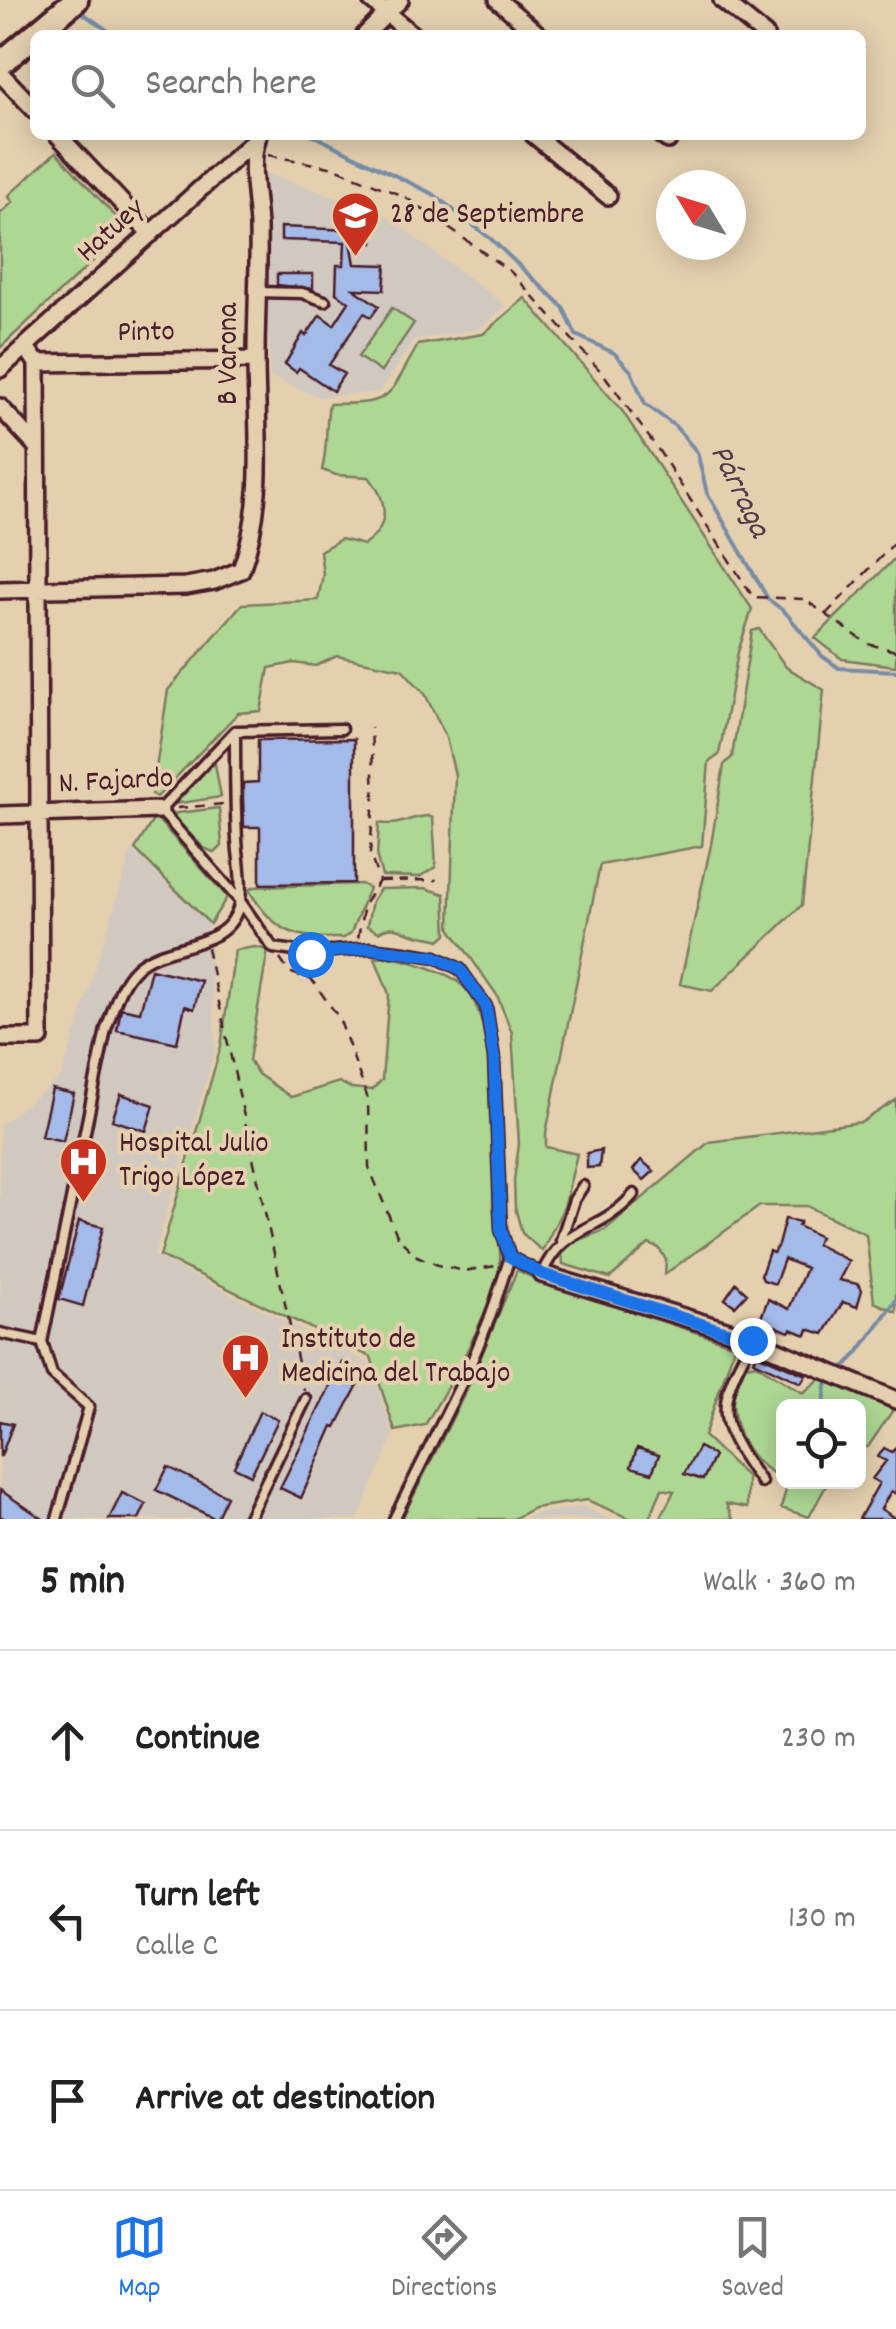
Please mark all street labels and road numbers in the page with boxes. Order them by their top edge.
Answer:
street label: Hatuey [68,189,156,274]
street label: B Varona [209,302,252,405]
street label: Pinto [117,312,175,356]
street label: N. Fajardo [58,759,174,807]

